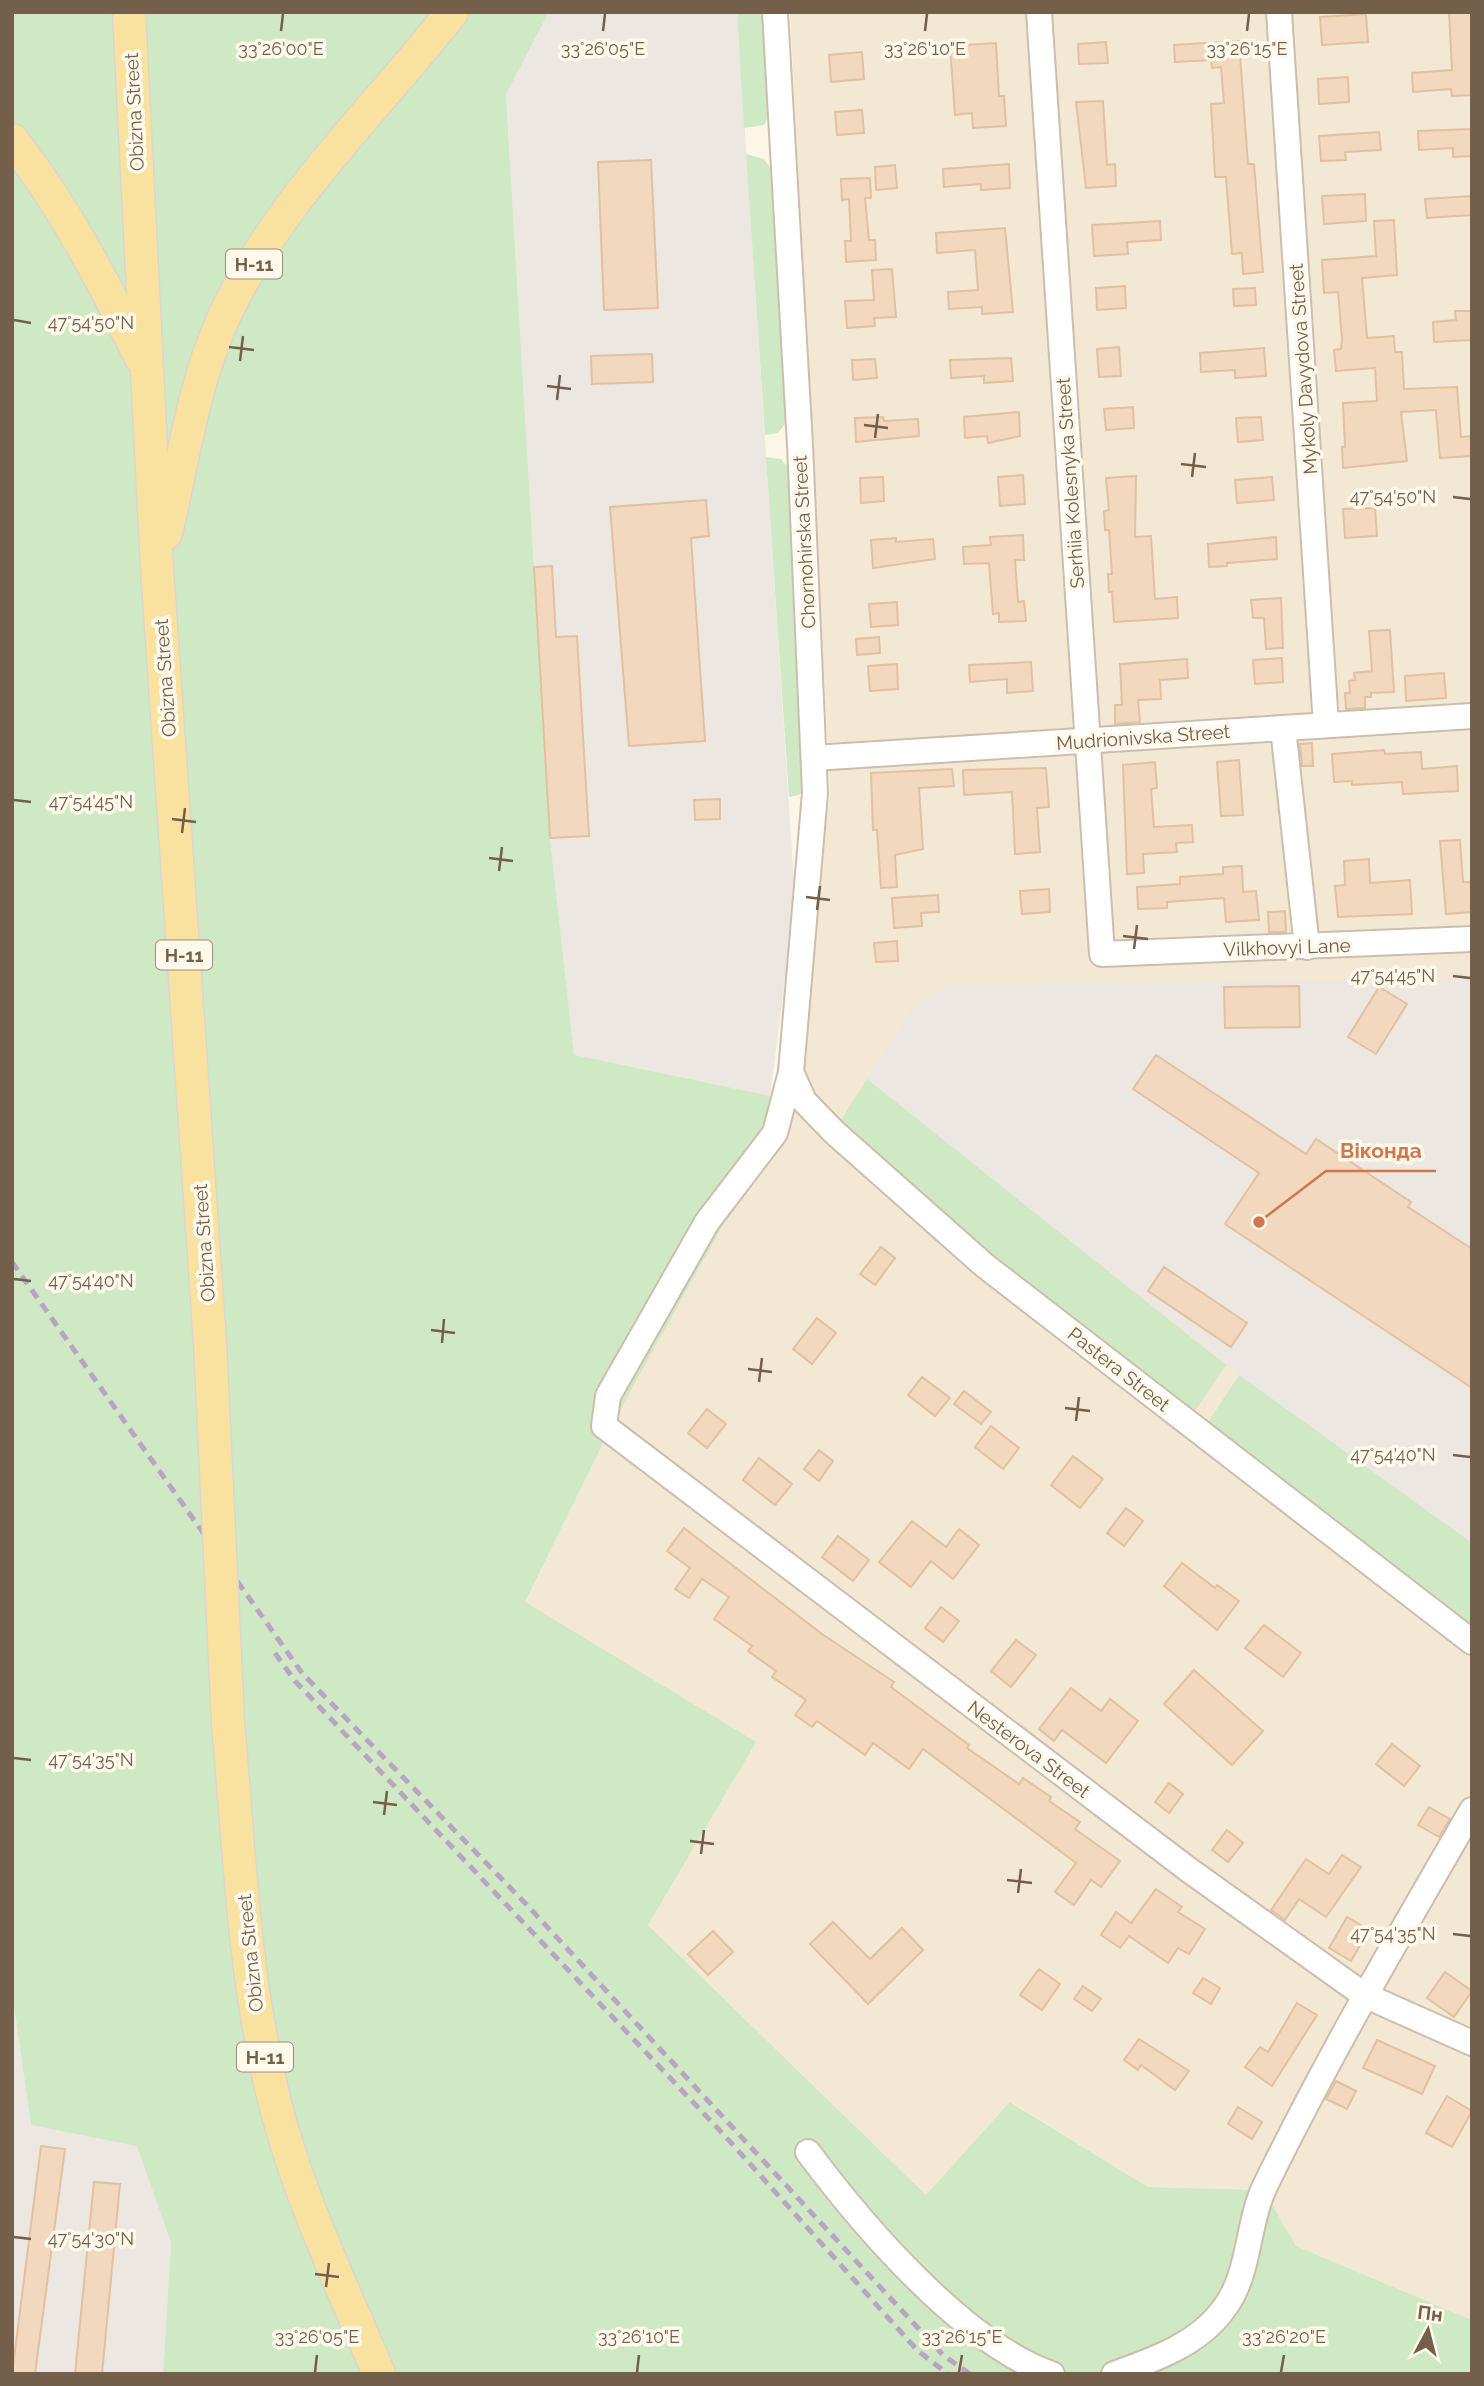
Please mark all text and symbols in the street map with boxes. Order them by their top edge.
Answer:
text: 33°26'00"E [238,38,324,59]
text: 33°26'05"E [561,38,645,59]
text: 33°26'10"E [884,38,966,59]
text: 33°26'15"E [1206,38,1288,59]
street label: Obizna Street [120,52,148,172]
road number: Н-11 [226,250,282,278]
street label: Mykoly Davydova Street [1285,262,1321,475]
text: 47°54'50"N [48,312,134,333]
street label: Serhiia Kolesnyka Street [1052,376,1088,589]
street label: Chornohirska Street [788,454,820,629]
text: 47°54'50"N [1350,486,1436,507]
street label: Obizna Street [150,618,180,738]
street label: Mudrionivska Street [1055,720,1231,754]
text: 47°54'45"N [49,791,133,812]
street label: Vilkhovyi Lane [1223,934,1351,960]
road number: Н-11 [156,940,212,970]
text: 47°54'45"N [1351,965,1435,986]
callout: Віконда [1326,1129,1436,1171]
text: Віконда [1340,1138,1422,1163]
street label: Obizna Street [189,1183,219,1303]
text: 47°54'40"N [48,1270,134,1291]
street label: Pastera Street [1064,1322,1175,1416]
text: 47°54'40"N [1350,1444,1436,1465]
street label: Nesterova Street [964,1696,1095,1802]
text: 47°54'35"N [48,1749,134,1770]
street label: Obizna Street [233,1892,267,2013]
text: 47°54'35"N [1350,1923,1436,1944]
road number: Н-11 [237,2042,293,2071]
text: 47°54'30"N [48,2228,134,2249]
north arrow [1393,2295,1463,2365]
text: Пн [1416,2301,1444,2326]
text: 33°26'05"E [275,2326,359,2347]
text: 33°26'10"E [598,2326,680,2347]
text: 33°26'15"E [921,2326,1003,2347]
text: 33°26'20"E [1242,2326,1326,2347]

